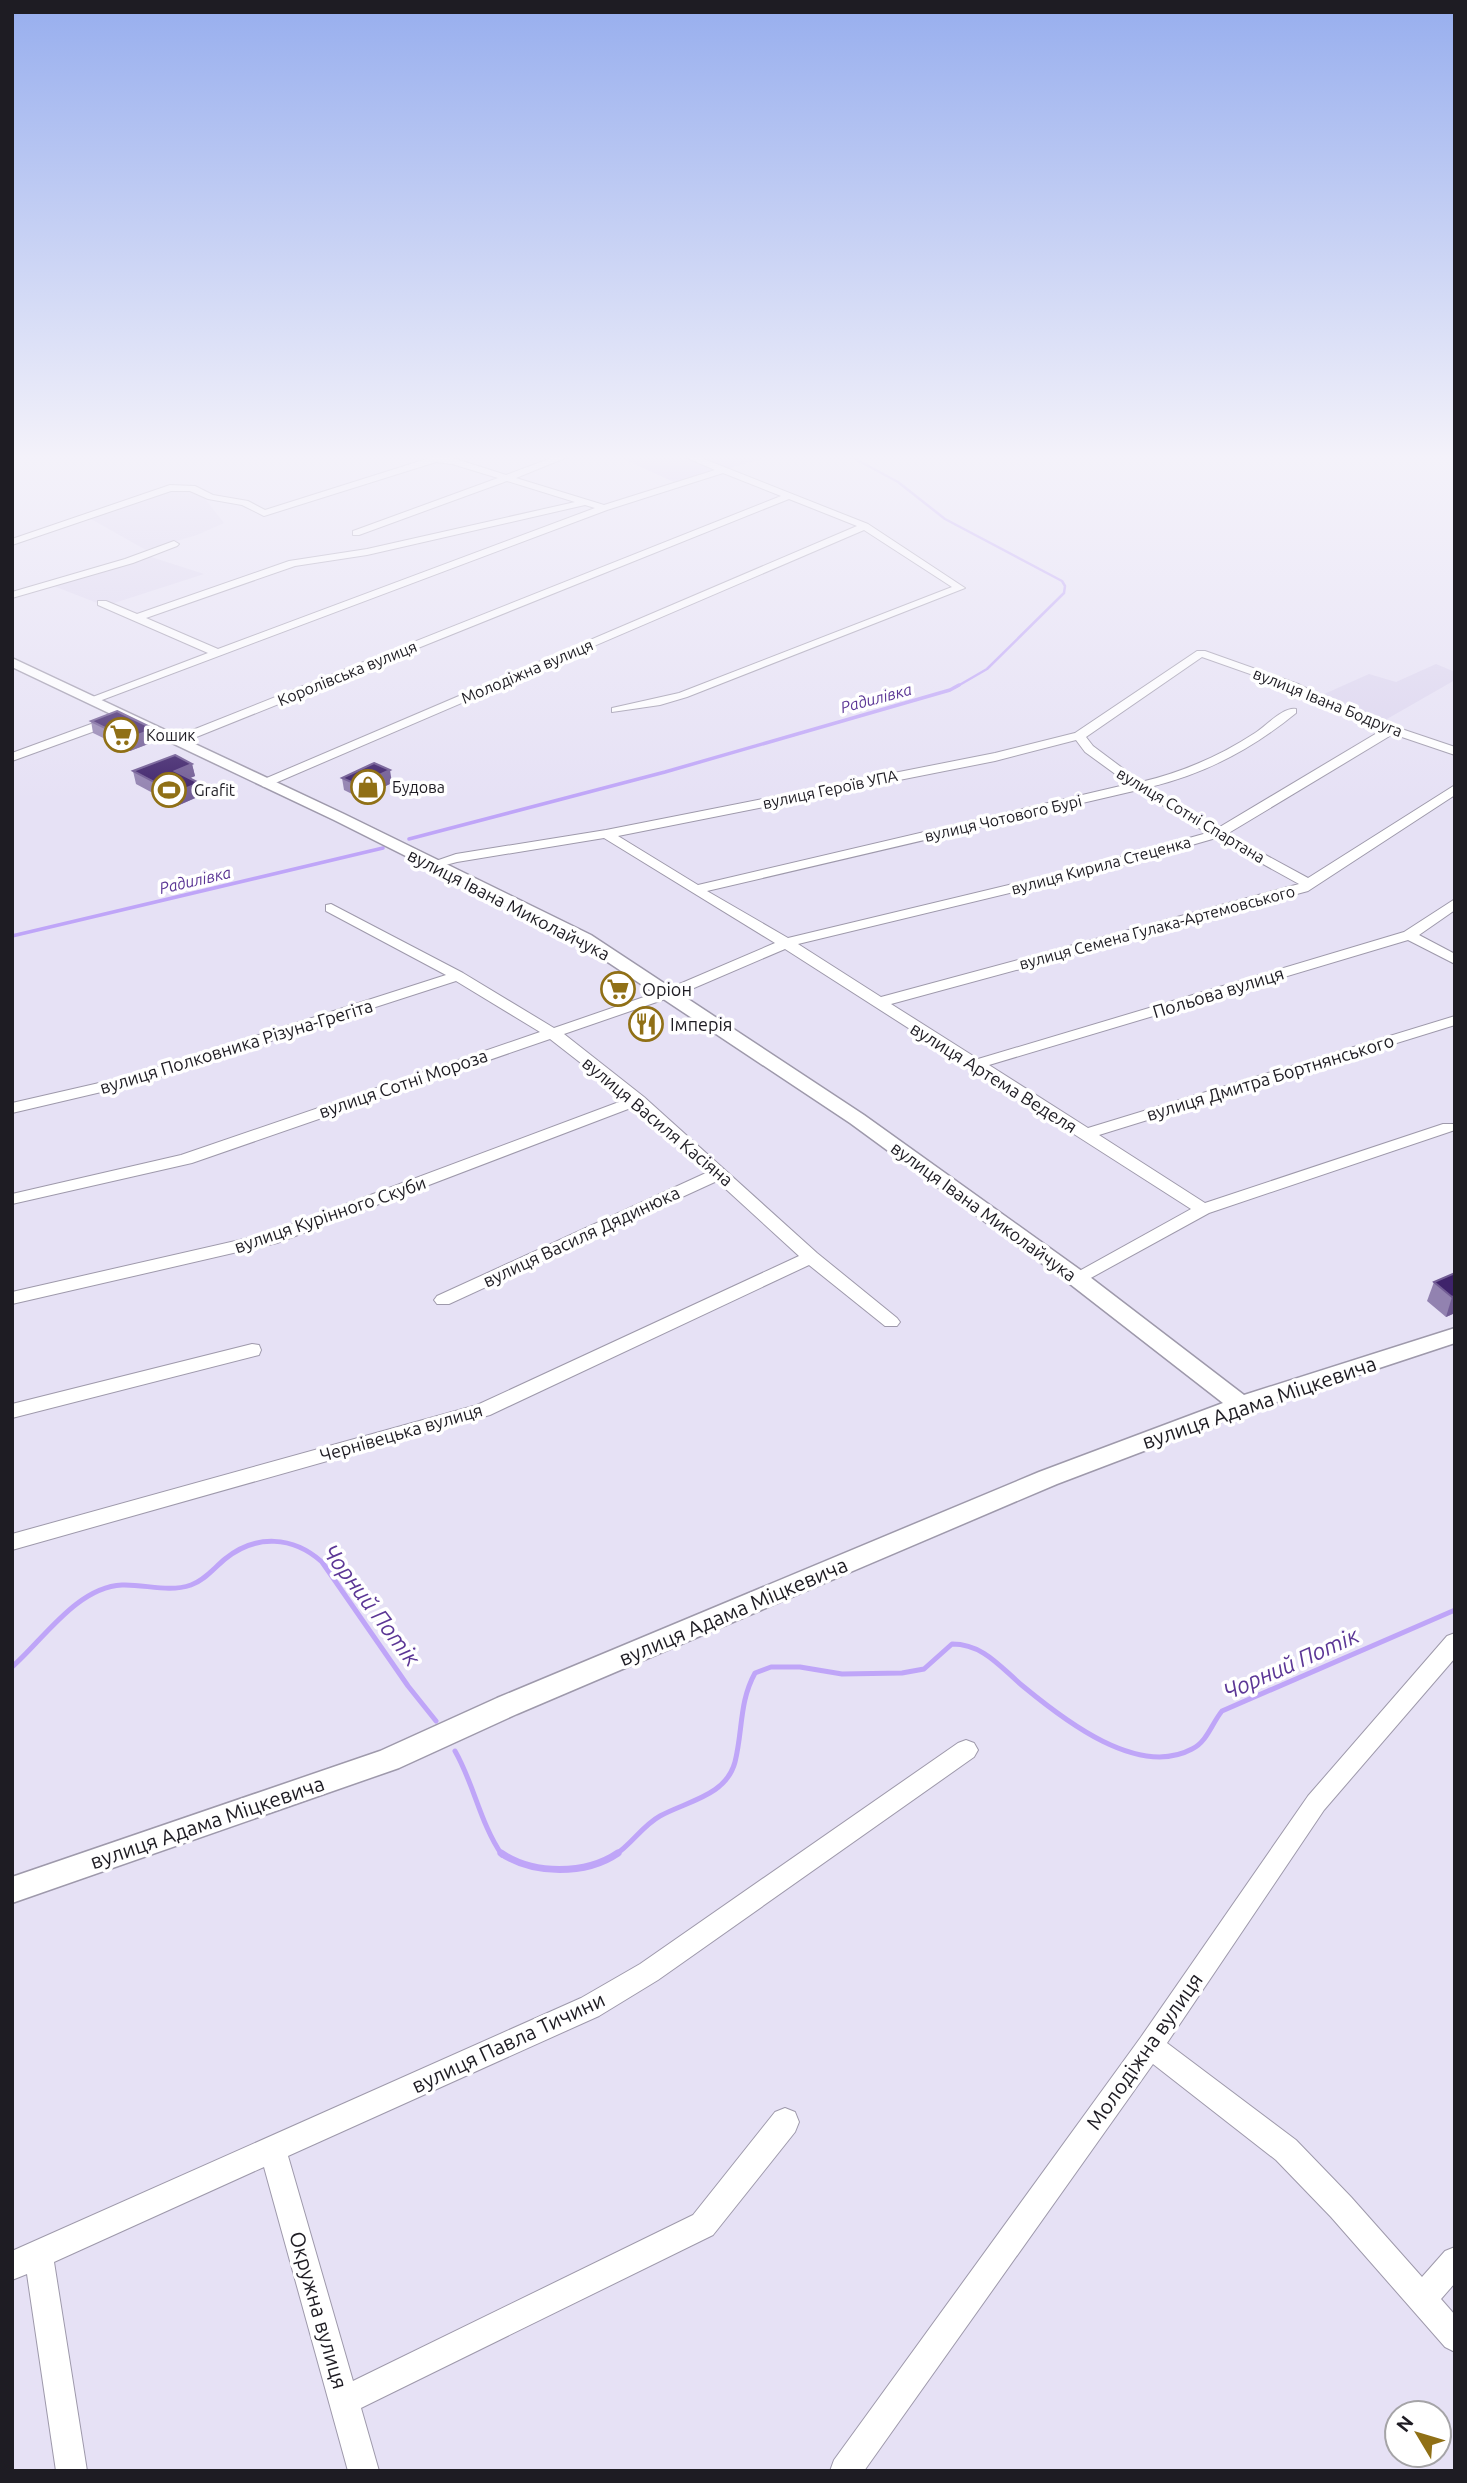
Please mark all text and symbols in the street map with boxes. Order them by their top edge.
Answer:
street label: Молодіжна вулиця [458,635,596,707]
street label: Королівська вулиця [275,637,419,709]
street label: вулиця Івана Бодруга [1251,664,1405,740]
water label: Радилівка [838,680,914,716]
supermarket icon: Кошик [102,716,140,754]
place label: Кошик [146,726,196,744]
street label: вулиця Сотні Спартана [1114,764,1268,866]
street label: вулиця Героїв УПА [761,766,900,812]
shop icon: Будова [349,768,387,806]
sports icon: Grafit [150,771,188,809]
place label: Будова [392,778,445,796]
place label: Grafit [194,781,236,799]
street label: вулиця Чотового Бурі [923,791,1083,845]
street label: вулиця Кирила Стеценка [1009,832,1193,898]
street label: вулиця Івана Миколайчука [405,844,613,964]
water label: Радилівка [157,863,233,897]
street label: вулиця Семена Гулака-Артемовського [1017,881,1297,973]
street label: Польова вулиця [1150,963,1286,1021]
supermarket icon: Оріон [599,970,637,1008]
place label: Оріон [642,979,692,999]
street label: вулиця Полковника Різуна-Грегіта [97,995,375,1097]
restaurant icon: Імперія [627,1005,665,1043]
place label: Імперія [670,1014,733,1034]
street label: вулиця Артема Веделя [907,1018,1081,1136]
street label: вулиця Дмитра Бортнянського [1144,1030,1396,1124]
street label: вулиця Сотні Мороза [316,1045,490,1121]
street label: вулиця Василя Касіяна [579,1052,737,1190]
street label: вулиця Івана Миколайчука [887,1137,1081,1285]
street label: вулиця Курінного Скуби [232,1172,428,1256]
street label: вулиця Василя Дядинюка [479,1182,683,1290]
street label: вулиця Адама Міцкевича [1139,1351,1379,1453]
street label: Чернівецька вулиця [317,1399,485,1465]
water label: Чорний Потік [318,1539,426,1671]
street label: вулиця Адама Міцкевича [615,1552,851,1670]
water label: Чорний Потік [1219,1622,1363,1704]
street label: вулиця Адама Міцкевича [87,1771,327,1873]
street label: Молодіжна вулиця [1081,1968,1207,2134]
street label: вулиця Павла Тичини [408,1987,608,2097]
street label: Окружна вулиця [285,2229,353,2391]
north arrow [1383,2399,1453,2469]
text: N [1392,2411,1418,2436]

